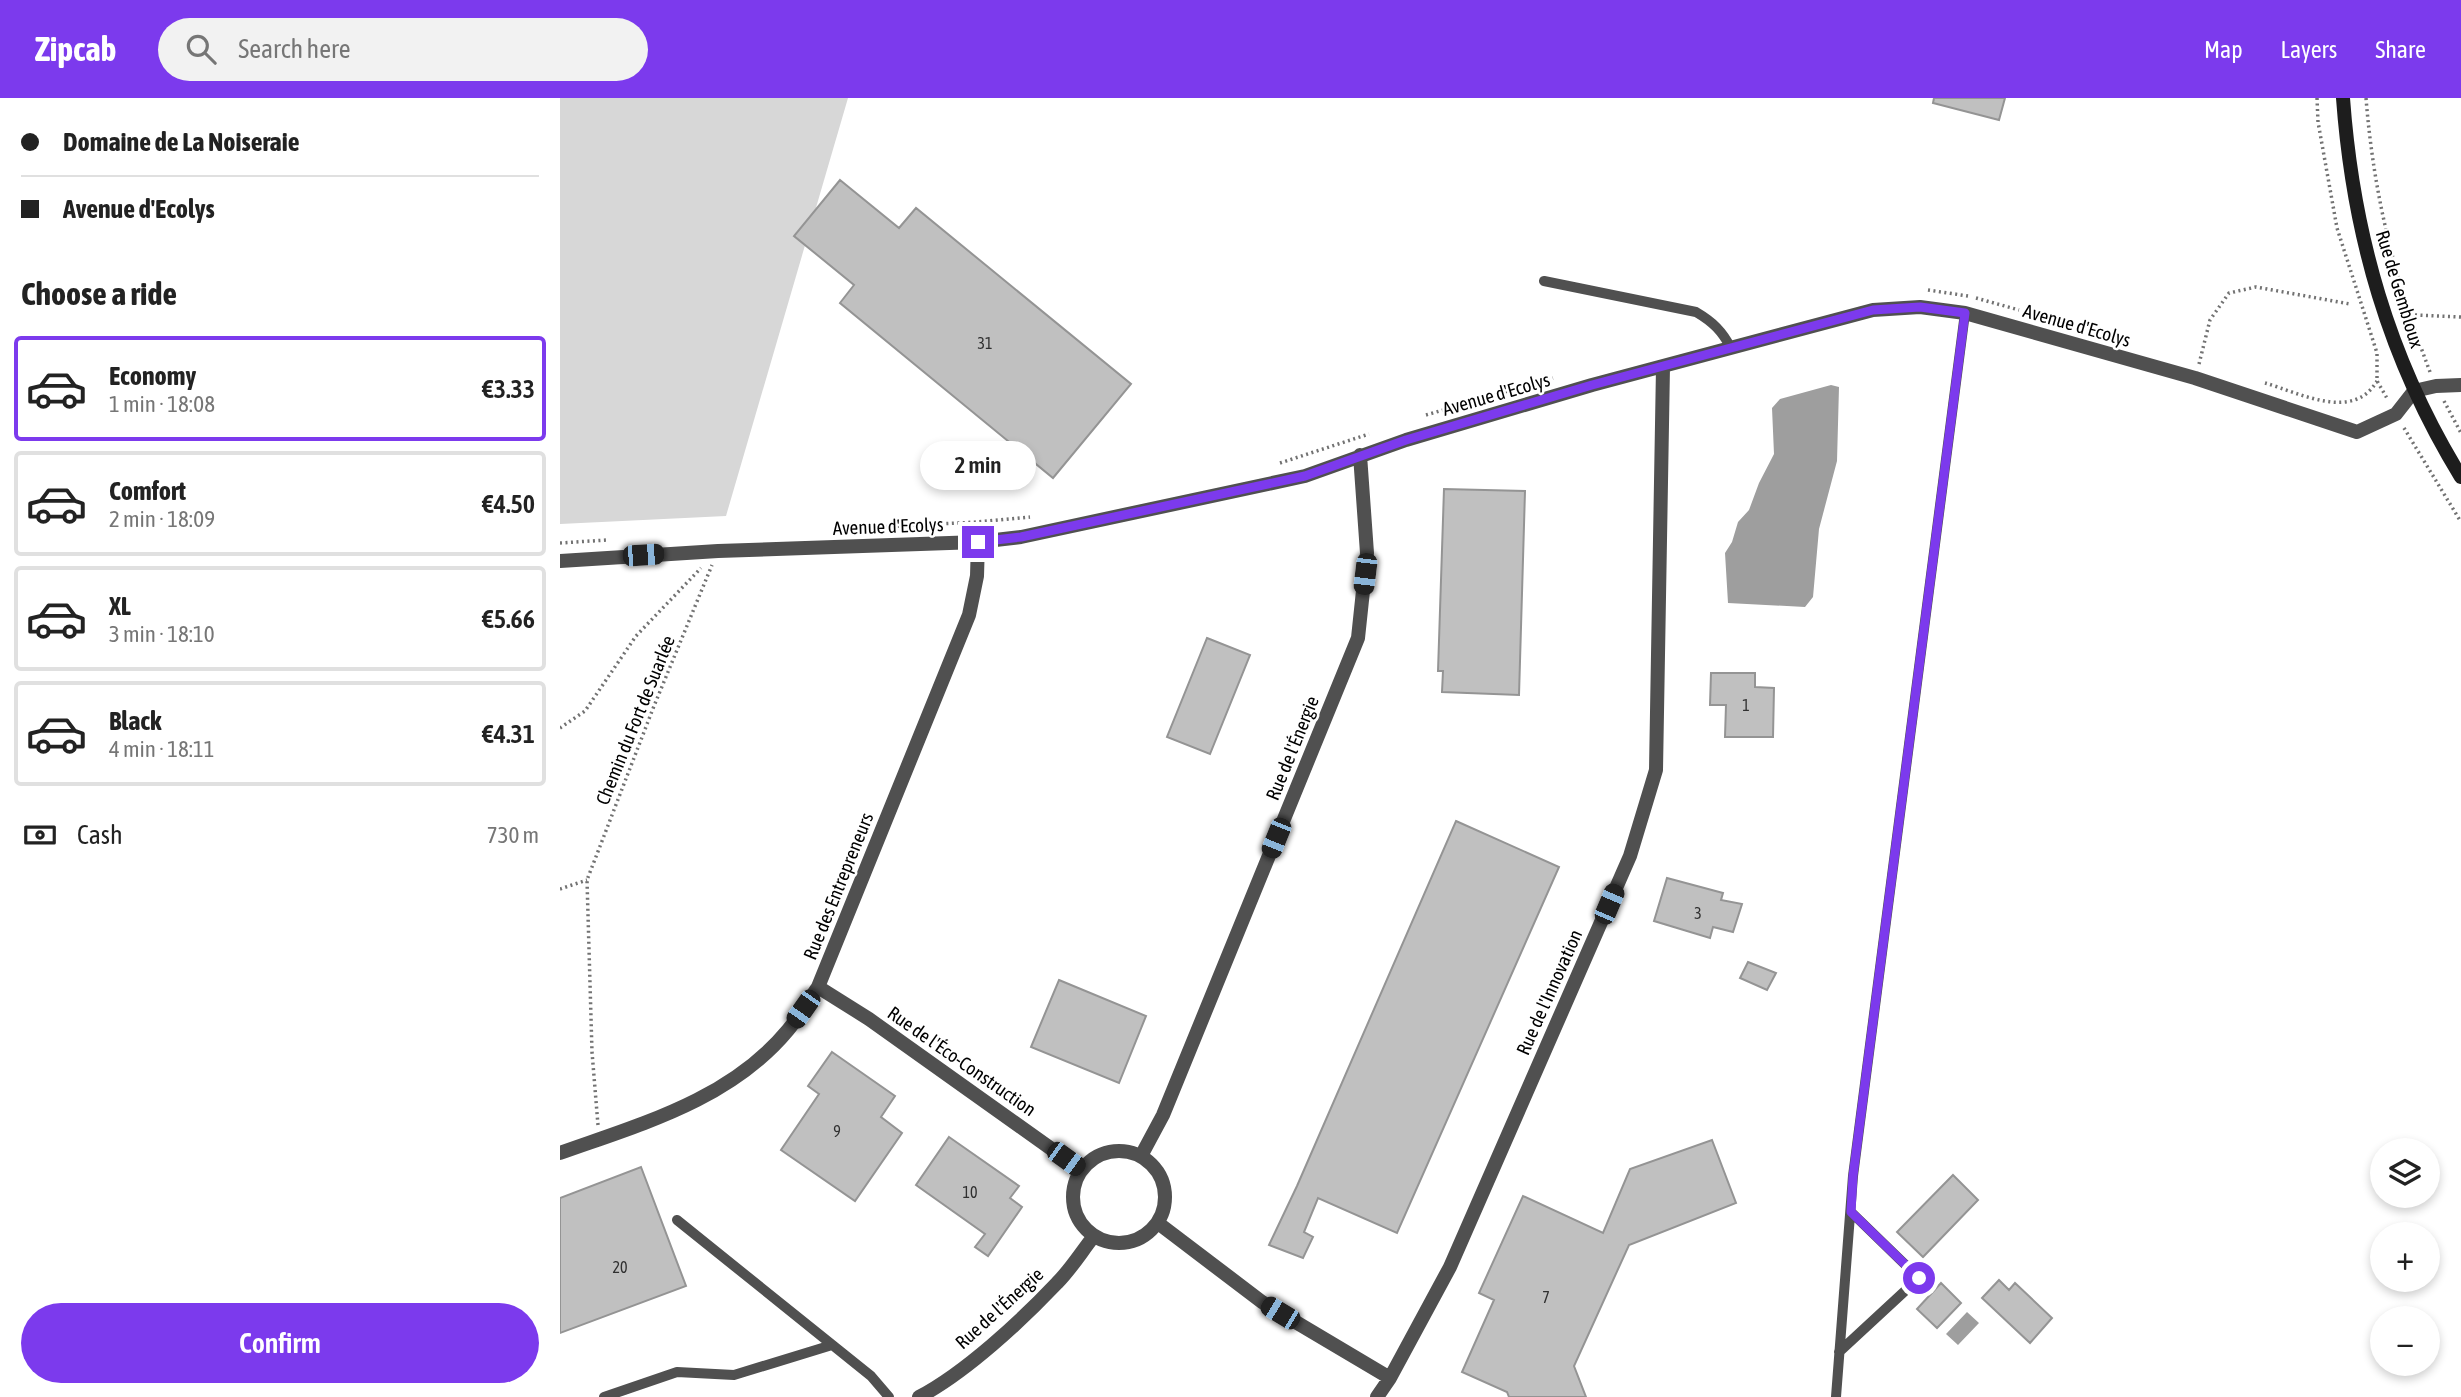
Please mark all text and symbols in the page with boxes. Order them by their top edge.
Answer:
search box [158,18,648,81]
text: Zipcab [35,30,116,68]
icon: search [182,30,220,68]
text: Search here [238,34,350,64]
text: Map [2204,36,2243,63]
text: Layers [2281,36,2337,63]
text: Share [2375,36,2426,63]
text: Domaine de La Noiseraie [63,127,300,157]
text: Avenue d'Ecolys [63,194,215,224]
street label: Rue de Gembloux [2372,227,2428,351]
text: Choose a ride [21,275,177,312]
street label: Avenue d'Ecolys [2021,299,2134,351]
house number: 31 [977,334,993,352]
icon: car [25,357,88,420]
text: Economy [109,361,196,391]
street label: Avenue d'Ecolys [1440,368,1553,420]
text: €3.33 [482,374,535,404]
text: 1 min · 18:08 [109,391,215,417]
callout: 2 min [920,440,1036,490]
text: 2 min [955,452,1001,478]
icon: car [25,472,88,535]
text: Comfort [109,476,186,506]
text: €4.50 [482,489,535,519]
text: 2 min · 18:09 [109,506,215,532]
street label: Avenue d'Ecolys [832,513,944,539]
route end [962,526,994,558]
car [622,543,665,567]
car [1353,552,1378,596]
icon: car [25,587,88,650]
text: XL [109,591,131,621]
text: €5.66 [482,604,535,634]
text: 3 min · 18:10 [109,621,215,647]
street label: Chemin du Fort de Suarlée [591,632,679,808]
street label: Rue de l'Énergie [1261,693,1323,803]
house number: 1 [1742,696,1750,714]
icon: car [25,702,88,765]
text: Black [109,706,161,736]
text: €4.31 [482,719,535,749]
text: 4 min · 18:11 [109,736,215,762]
street label: Rue des Entrepreneurs [798,809,878,963]
car [1259,815,1294,861]
icon: cash [21,816,59,854]
text: Cash [77,820,123,850]
text: 730 m [487,822,539,848]
car [1592,881,1627,927]
house number: 3 [1694,904,1702,922]
street label: Rue de l'Innovation [1512,926,1586,1058]
car [783,986,824,1032]
street label: Rue de l'Éco-Construction [884,1002,1040,1120]
house number: 9 [833,1122,841,1140]
car [1043,1138,1090,1180]
map controls [2370,1138,2440,1376]
button: layers [2370,1138,2440,1208]
house number: 10 [962,1183,978,1201]
button: + [2370,1222,2440,1292]
house number: 20 [612,1258,628,1276]
route start [1903,1262,1935,1294]
street label: Rue de l'Énergie [951,1263,1047,1353]
house number: 7 [1542,1288,1550,1306]
car [1257,1293,1304,1333]
button: Confirm [21,1303,539,1383]
button: − [2370,1306,2440,1376]

